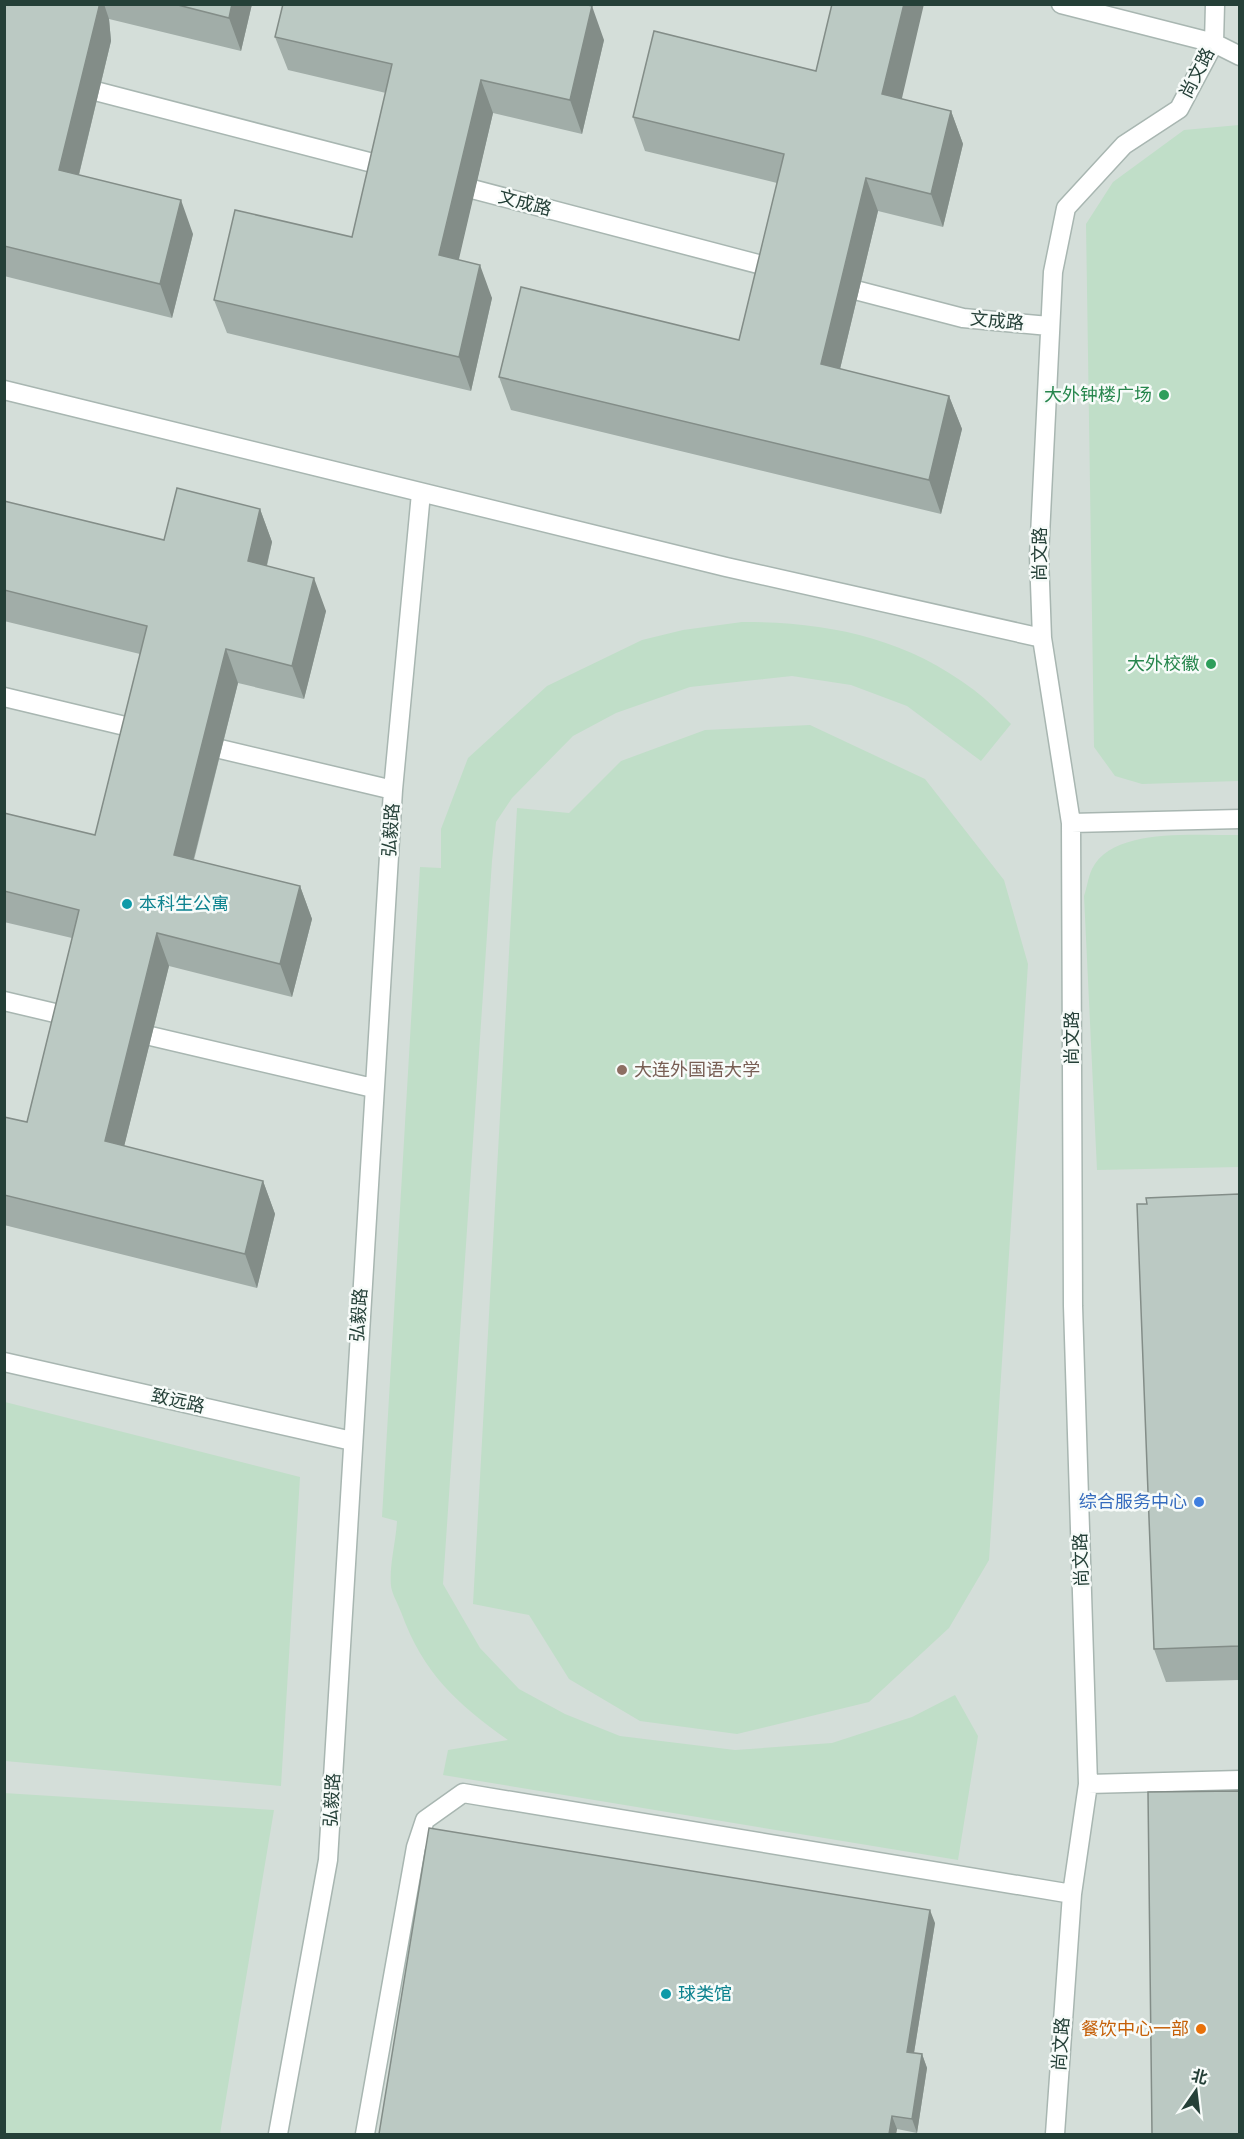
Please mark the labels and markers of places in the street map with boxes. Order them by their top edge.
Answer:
place label: 大外钟楼广场 [1044,385,1152,408]
marker: 大外钟楼广场 [1157,388,1171,402]
place label: 大外校徽 [1127,654,1200,677]
marker: 大外校徽 [1204,657,1218,671]
place label: 本科生公寓 [139,894,229,917]
marker: 本科生公寓 [120,897,134,911]
place label: 大连外国语大学 [634,1060,760,1083]
marker: 大连外国语大学 [615,1063,629,1077]
place label: 综合服务中心 [1079,1492,1187,1515]
marker: 综合服务中心 [1192,1495,1206,1509]
place label: 球类馆 [678,1984,732,2007]
marker: 球类馆 [659,1987,673,2001]
place label: 餐饮中心一部 [1081,2019,1189,2042]
marker: 餐饮中心一部 [1194,2022,1208,2036]

